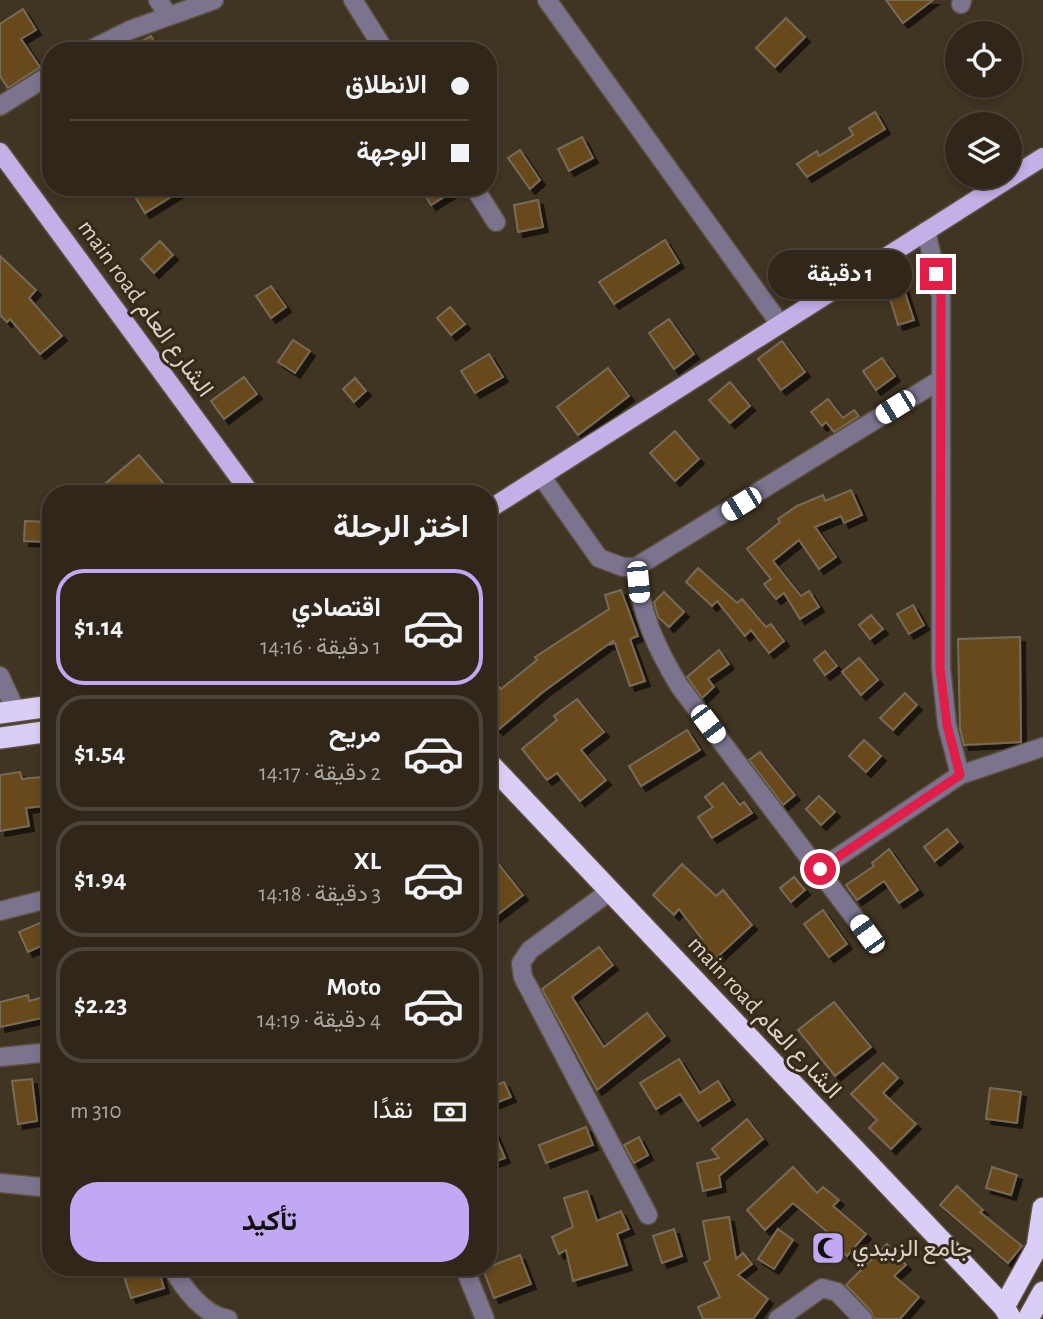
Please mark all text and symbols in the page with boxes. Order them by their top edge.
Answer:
map controls [945,21,1022,189]
button: locate [945,21,1022,98]
text: الانطلاق [345,72,427,98]
button: layers [945,112,1022,189]
text: الوجهة [356,139,427,165]
street label: main road الشارع العام [71,216,217,403]
callout: 1 دقيقة [768,250,912,298]
route end [920,258,952,290]
text: 1 دقيقة [807,263,873,286]
car [872,387,919,427]
car [718,484,765,524]
text: اختر الرحلة [333,511,469,543]
car [626,560,651,604]
text: اقتصادي [292,595,381,621]
icon: car [402,596,465,659]
text: $1.14 [74,614,123,640]
text: 1 دقيقة · 14:16 [260,636,381,659]
car [687,701,730,747]
text: مريح [329,721,381,747]
icon: car [402,722,465,785]
text: $1.54 [74,740,125,766]
text: 2 دقيقة · 14:17 [259,762,381,785]
text: XL [354,848,381,874]
icon: car [402,848,465,911]
route start [804,853,836,885]
text: $1.94 [74,866,127,892]
text: 3 دقيقة · 14:18 [259,883,381,906]
car [847,911,888,957]
street label: main road الشارع العام [681,932,845,1106]
text: Moto [326,974,381,1000]
icon: car [402,974,465,1037]
text: $2.23 [74,992,127,1018]
text: 4 دقيقة · 14:19 [257,1009,381,1032]
icon: cash [431,1093,469,1131]
text: نقدًا [373,1097,413,1123]
text: 310 m [70,1100,122,1123]
button: تأكيد [70,1182,469,1262]
mosque icon: جامع الزبيدي [809,1229,847,1267]
place label: جامع الزبيدي [852,1237,972,1267]

